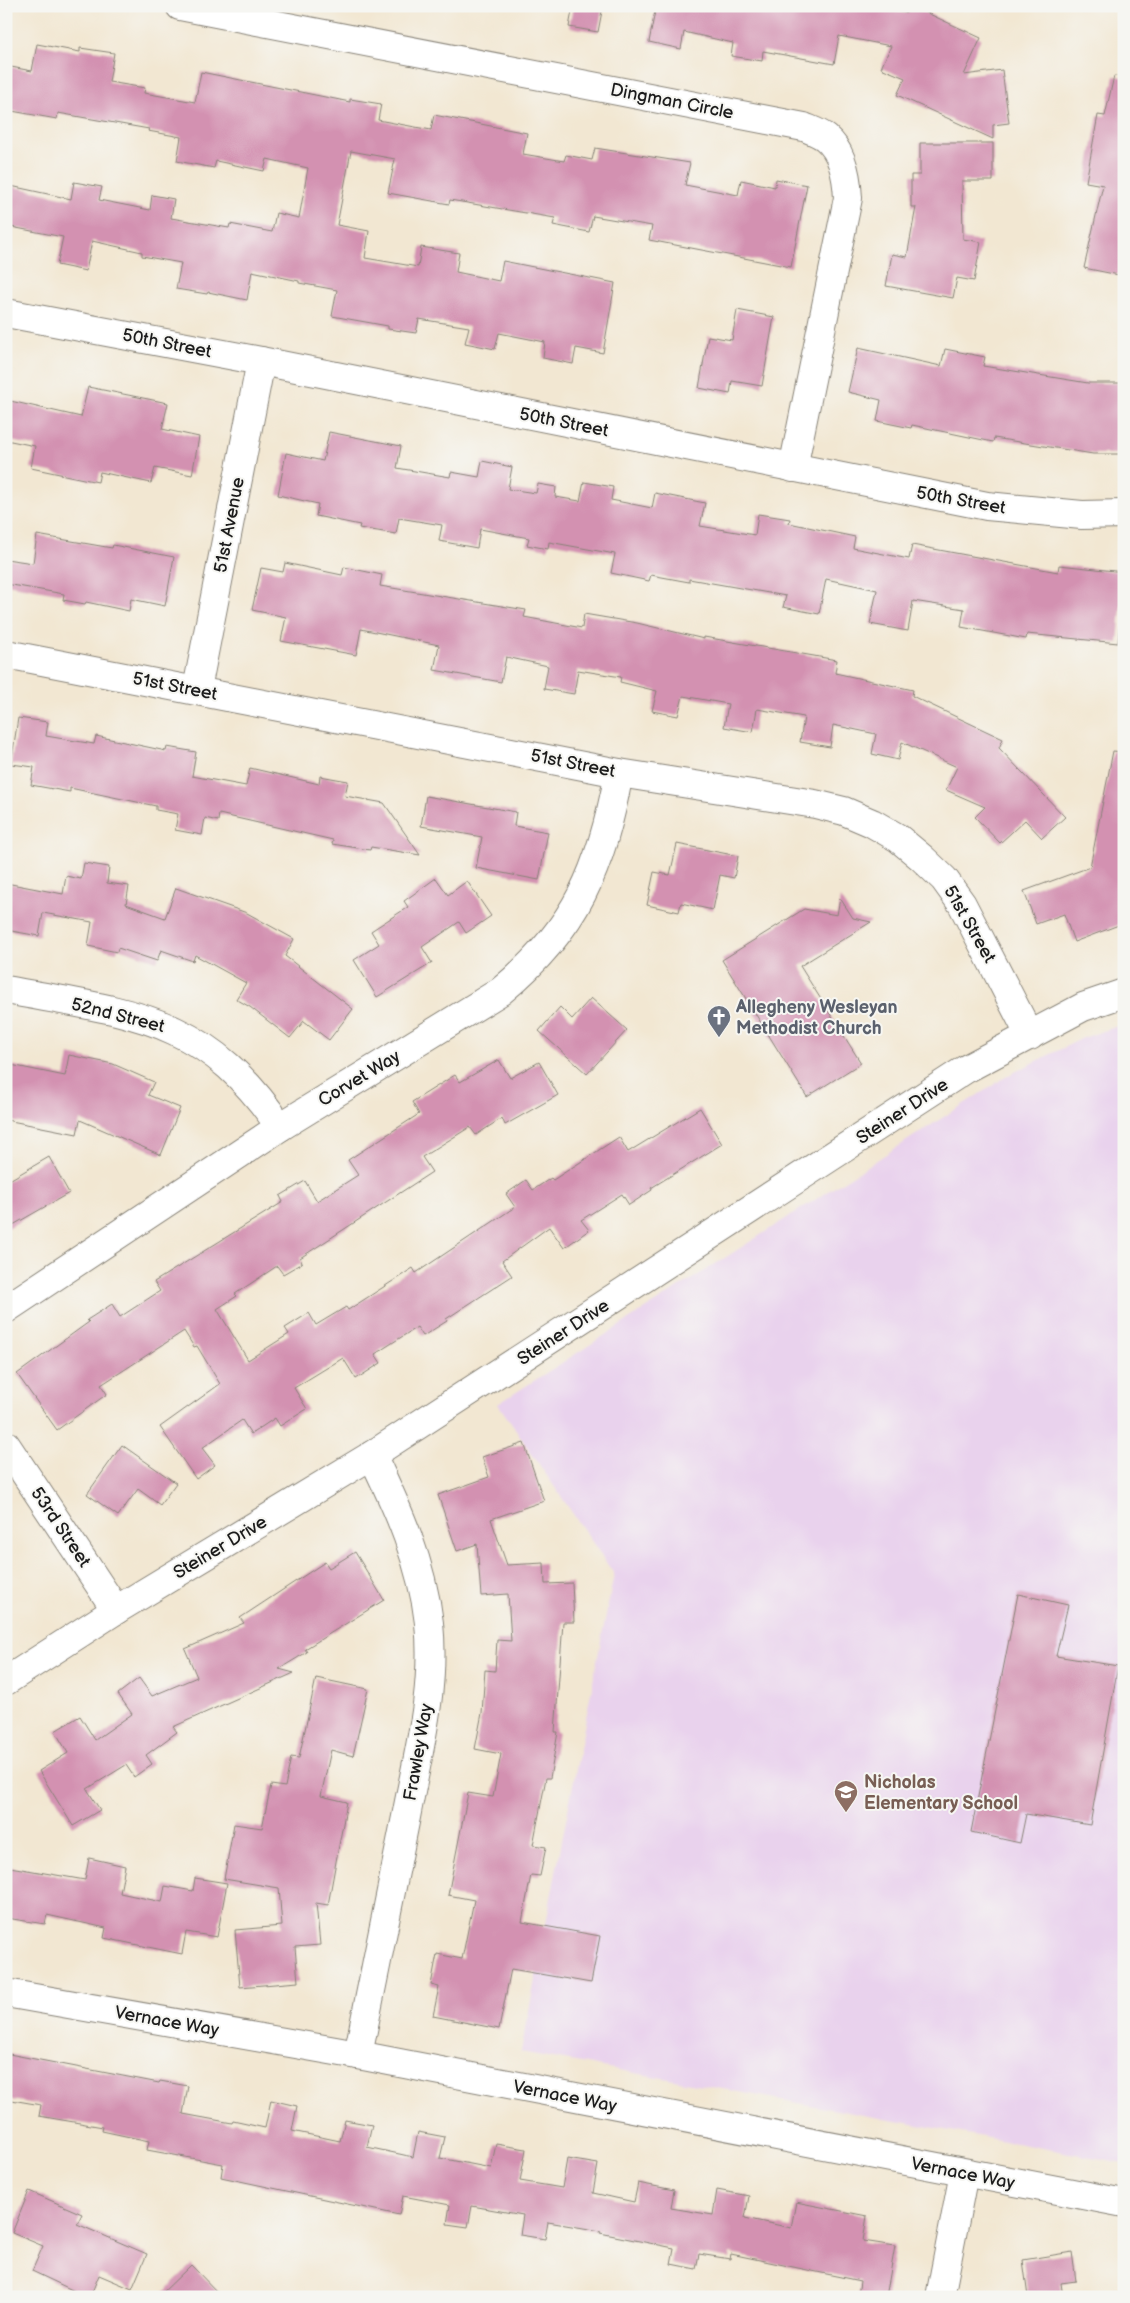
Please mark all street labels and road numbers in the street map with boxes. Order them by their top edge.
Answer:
street label: Dingman Circle [608,79,736,124]
street label: 50th Street [121,325,214,363]
street label: 50th Street [518,404,611,442]
street label: 51st Avenue [210,475,249,575]
street label: 50th Street [915,482,1008,519]
street label: 51st Street [131,668,219,705]
street label: 51st Street [529,745,617,782]
street label: 51st Street [939,882,1000,967]
street label: 52nd Street [69,994,167,1037]
street label: Corvet Way [314,1045,405,1111]
street label: Steiner Drive [852,1074,952,1149]
street label: Steiner Drive [513,1295,613,1370]
street label: 53rd Street [26,1483,95,1572]
street label: Steiner Drive [170,1511,271,1584]
street label: Frawley Way [400,1701,438,1802]
street label: Vernace Way [113,2002,221,2041]
street label: Vernace Way [511,2076,619,2117]
street label: Vernace Way [909,2153,1017,2194]

